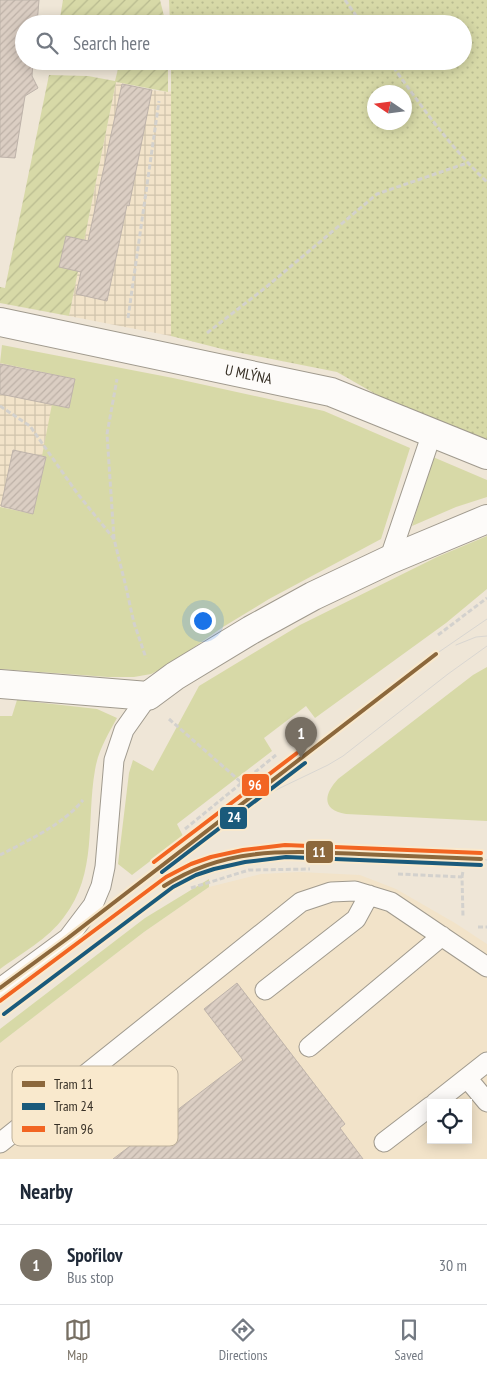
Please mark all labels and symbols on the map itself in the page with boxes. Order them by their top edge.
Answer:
north arrow [367,85,412,130]
street label: U MLÝNA [223,360,275,388]
your location [190,608,216,634]
pin: 1 [285,717,317,758]
line badge: 96 [241,773,270,797]
text: 96 [248,776,262,794]
line badge: 24 [219,806,248,830]
text: 24 [227,808,241,826]
line badge: 11 [305,840,334,864]
text: 11 [312,843,326,861]
legend [12,1066,178,1146]
text: Tram 11 [54,1075,93,1093]
text: Tram 24 [54,1097,94,1115]
text: Tram 96 [54,1120,93,1138]

